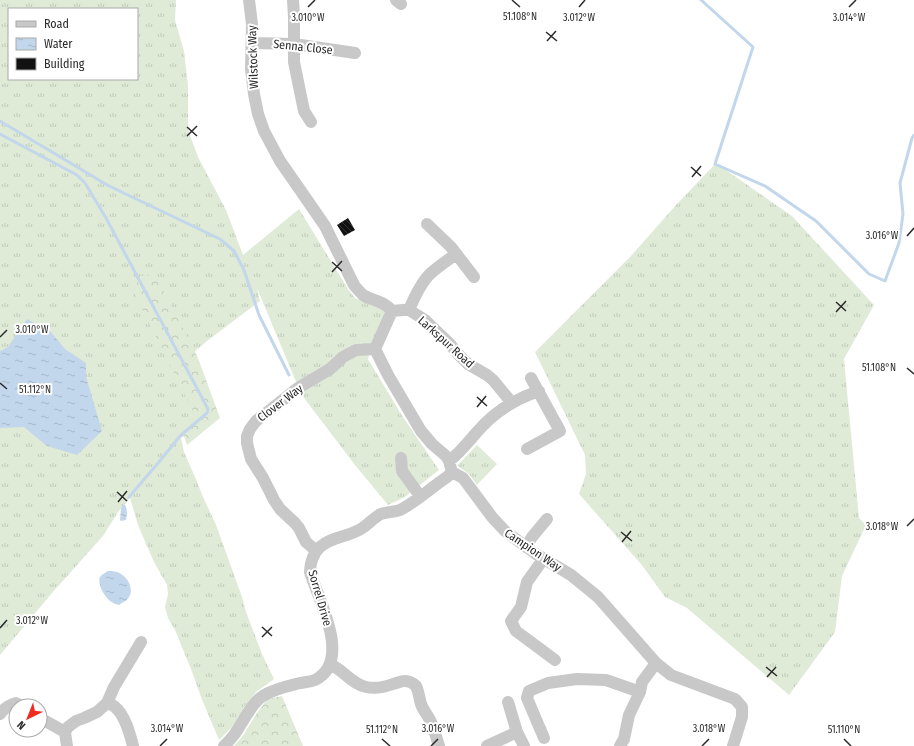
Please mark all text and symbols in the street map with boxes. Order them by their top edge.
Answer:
legend [8,8,138,80]
text: 51.108°N [503,11,537,23]
text: 3.010°W [292,12,325,24]
text: 3.012°W [563,12,595,24]
text: 3.014°W [833,12,866,24]
text: Road [44,17,69,31]
street label: Wilstock Way [245,24,261,89]
text: Water [44,37,73,51]
street label: Senna Close [273,37,333,57]
text: Building [44,57,85,71]
text: 3.016°W [866,230,899,242]
street label: Larkspur Road [415,313,477,371]
text: 3.010°W [16,324,49,336]
text: 51.108°N [862,362,896,374]
street label: Clover Way [255,381,306,425]
text: 51.112°N [19,384,51,396]
text: 3.018°W [866,521,899,533]
street label: Campion Way [502,526,565,575]
street label: Sorrel Drive [305,568,335,628]
text: 3.012°W [16,615,48,627]
north arrow [8,698,48,738]
text: N [15,718,28,732]
text: 3.014°W [151,723,184,735]
text: 3.016°W [422,723,455,735]
text: 3.018°W [693,723,726,735]
text: 51.112°N [366,724,398,736]
text: 51.110°N [828,724,860,736]

